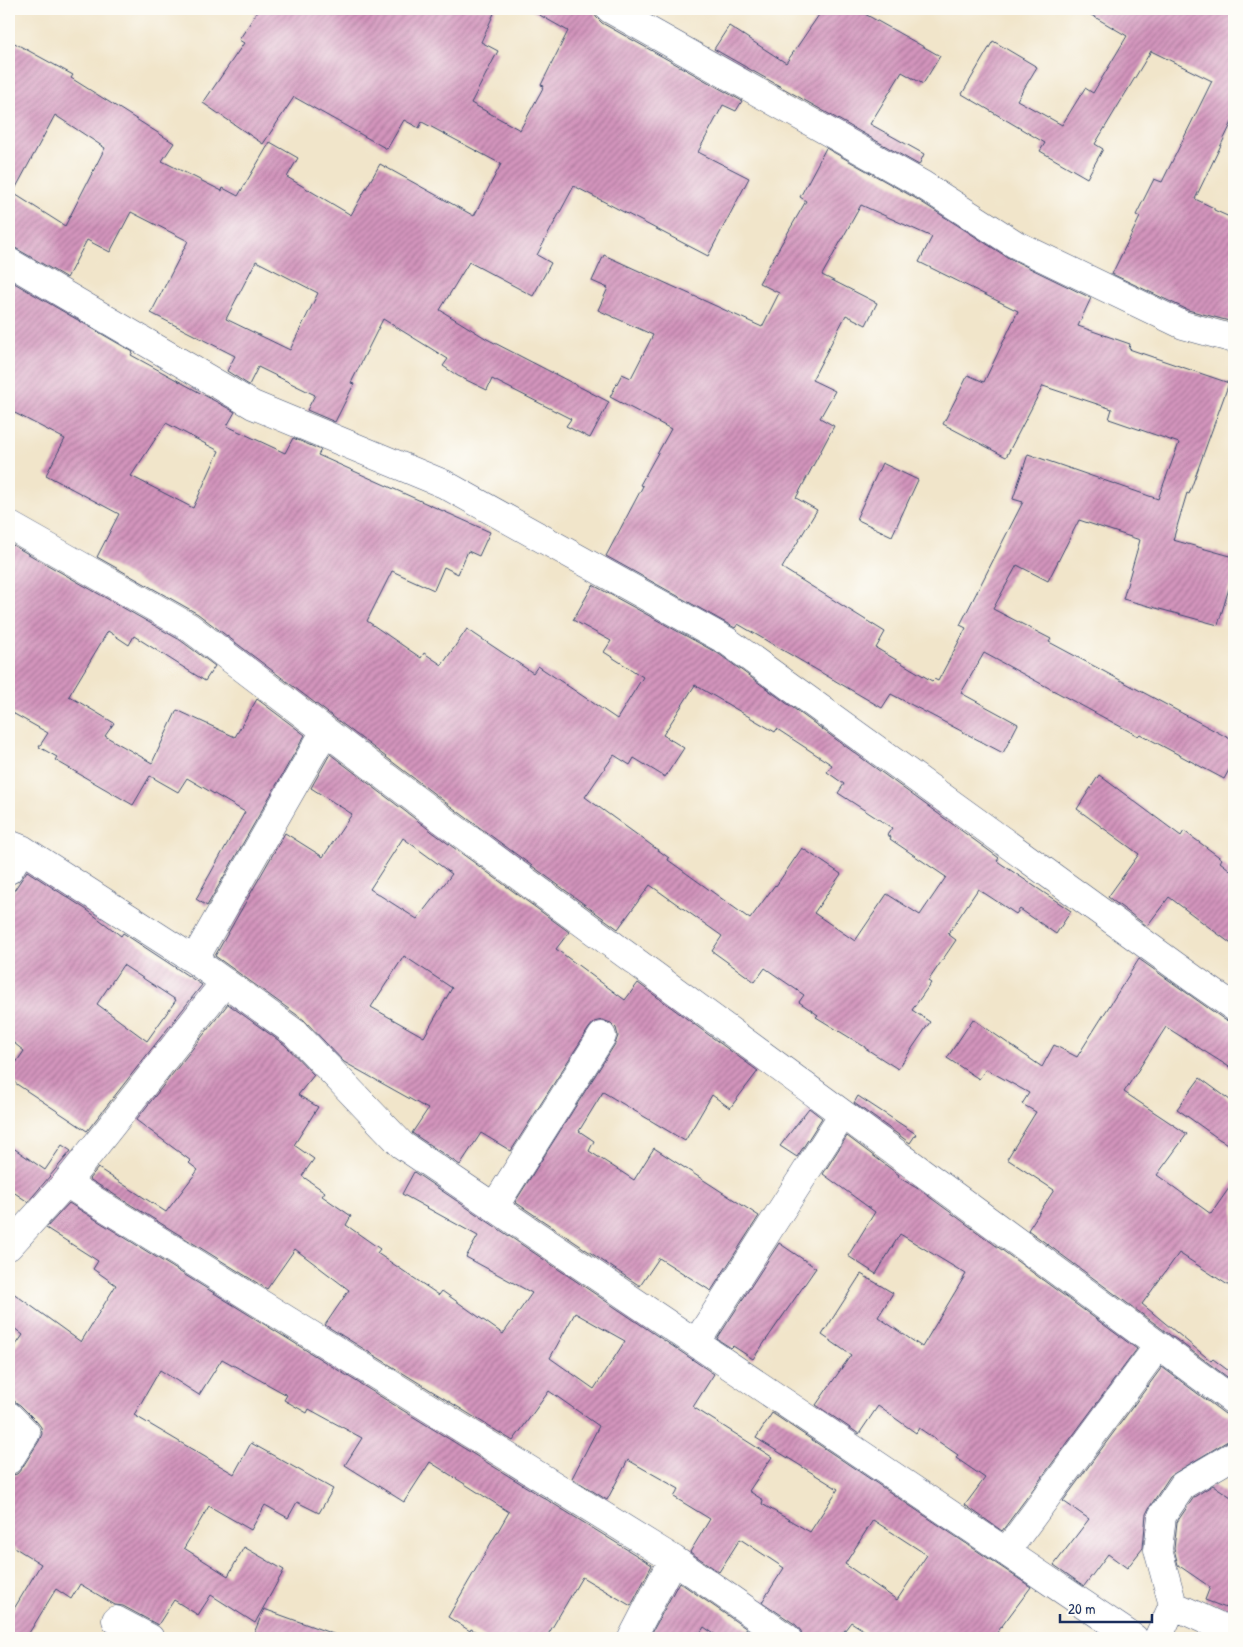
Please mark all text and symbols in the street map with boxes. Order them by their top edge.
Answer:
scale bar [1060,1592,1153,1624]
text: 20 m [1068,1598,1095,1619]

